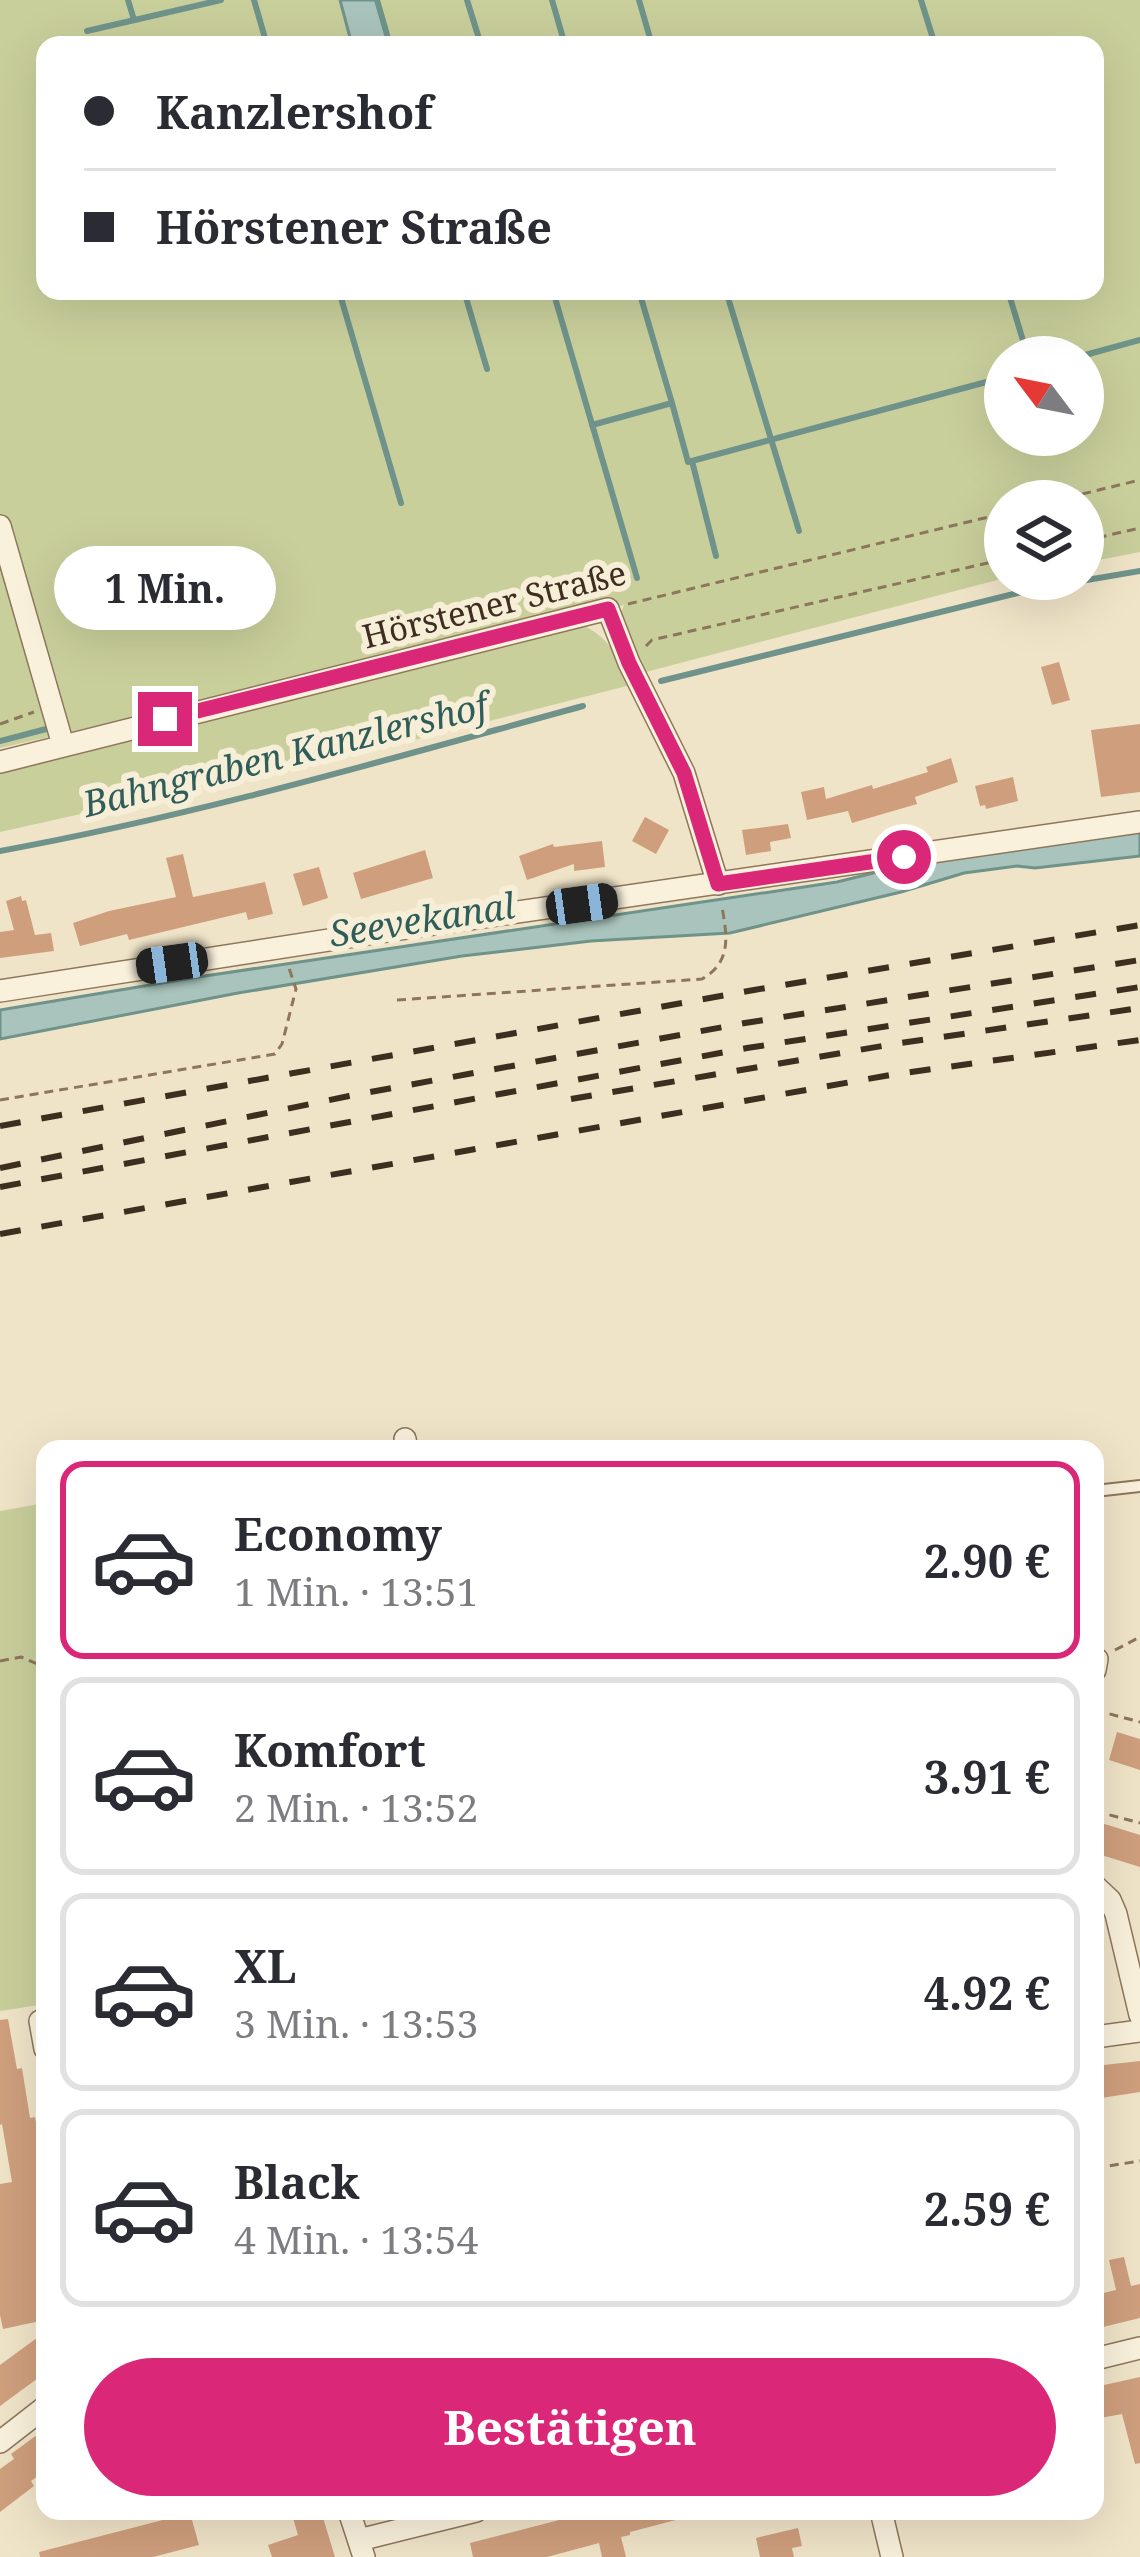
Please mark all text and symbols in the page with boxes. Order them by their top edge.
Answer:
text: Kanzlershof [156,81,433,142]
text: Hörstener Straße [156,196,552,257]
north arrow [984,336,1104,456]
map controls [984,336,1104,600]
button: layers [984,480,1104,600]
callout: 1 Min. [54,545,276,629]
street label: Hörstener Straße [358,550,630,658]
text: 1 Min. [105,561,225,614]
water label: Bahngraben Kanzlershof [77,678,499,828]
route end [138,692,192,746]
route start [877,830,931,884]
water label: Seevekanal [326,880,518,958]
car [544,881,620,927]
car [134,940,210,986]
text: Economy [234,1503,442,1564]
icon: car [90,1506,198,1614]
text: 2.90 € [924,1530,1050,1591]
text: 1 Min. · 13:51 [234,1564,478,1617]
text: Komfort [234,1719,426,1780]
icon: car [90,1722,198,1830]
text: 3.91 € [924,1746,1050,1807]
text: 2 Min. · 13:52 [234,1780,478,1833]
text: XL [234,1935,296,1996]
icon: car [90,1938,198,2046]
text: 4.92 € [924,1962,1050,2023]
text: 3 Min. · 13:53 [234,1996,478,2049]
text: Black [234,2151,359,2212]
icon: car [90,2154,198,2262]
text: 2.59 € [924,2178,1050,2239]
text: 4 Min. · 13:54 [234,2212,478,2265]
button: Bestätigen [84,2358,1056,2496]

